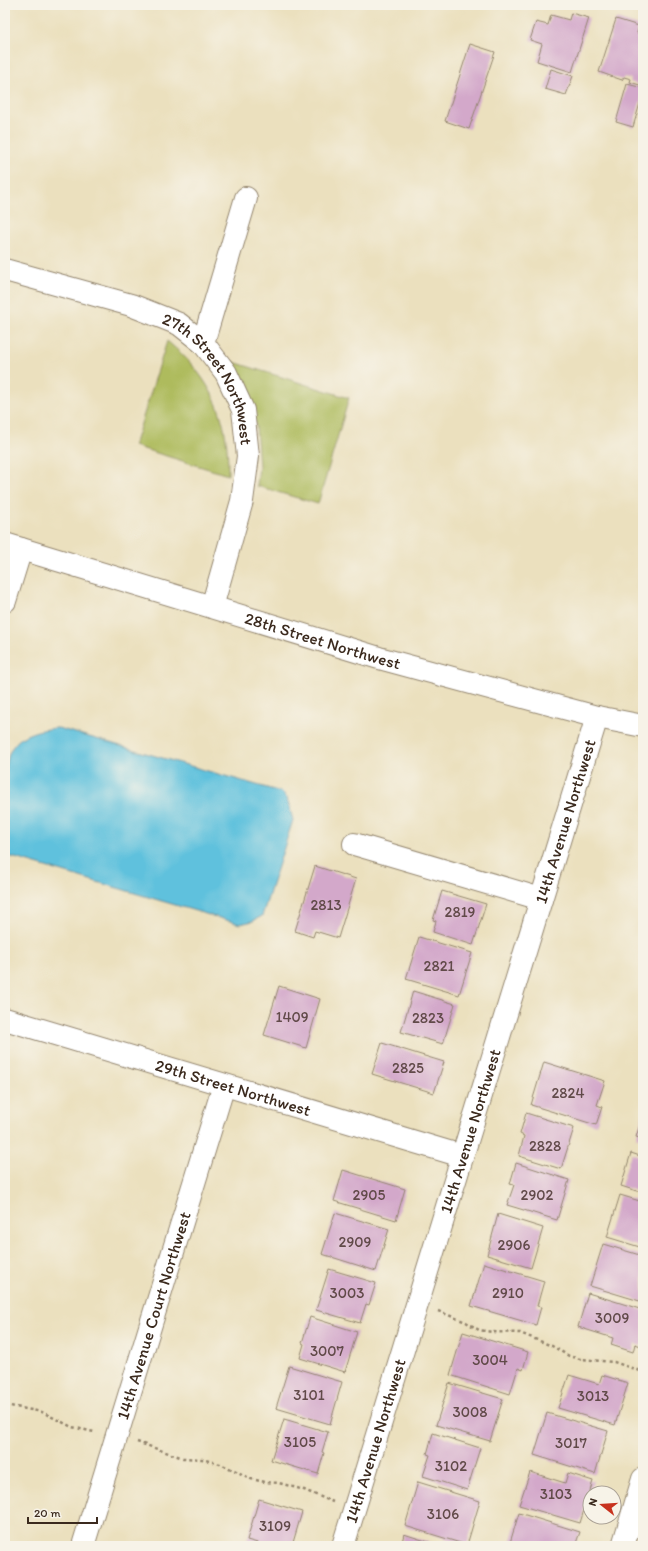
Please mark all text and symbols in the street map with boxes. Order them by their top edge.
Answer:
street label: 27th Street Northwest [160,308,257,446]
street label: 28th Street Northwest [242,608,403,674]
street label: 14th Avenue Northwest [530,737,600,906]
house number: 2813 [310,896,342,914]
house number: 2819 [445,903,476,921]
house number: 2821 [424,957,455,975]
house number: 1409 [275,1008,309,1026]
house number: 2823 [412,1009,444,1027]
street label: 14th Avenue Northwest [436,1046,505,1216]
street label: 29th Street Northwest [153,1055,314,1120]
house number: 2825 [392,1059,424,1077]
house number: 2824 [551,1084,585,1102]
house number: 2828 [529,1137,561,1155]
house number: 2905 [353,1186,386,1204]
house number: 2902 [521,1186,554,1204]
street label: 14th Avenue Court Northwest [112,1209,195,1422]
house number: 2909 [339,1233,372,1251]
house number: 2906 [498,1236,531,1254]
house number: 3003 [330,1284,364,1302]
house number: 2910 [492,1284,524,1302]
house number: 3009 [595,1309,629,1327]
house number: 3007 [310,1342,345,1360]
house number: 3004 [472,1351,508,1369]
street label: 14th Avenue Northwest [341,1356,410,1525]
house number: 3101 [293,1386,325,1404]
house number: 3013 [577,1387,609,1405]
house number: 3008 [453,1403,487,1421]
house number: 3105 [284,1433,316,1451]
house number: 3017 [555,1434,587,1452]
house number: 3102 [435,1457,467,1475]
house number: 3103 [540,1485,572,1503]
north arrow [582,1485,622,1525]
text: N [586,1497,600,1508]
scale bar [28,1499,97,1525]
house number: 3106 [427,1505,459,1523]
text: 20 m [34,1506,61,1520]
house number: 3109 [259,1517,291,1535]

